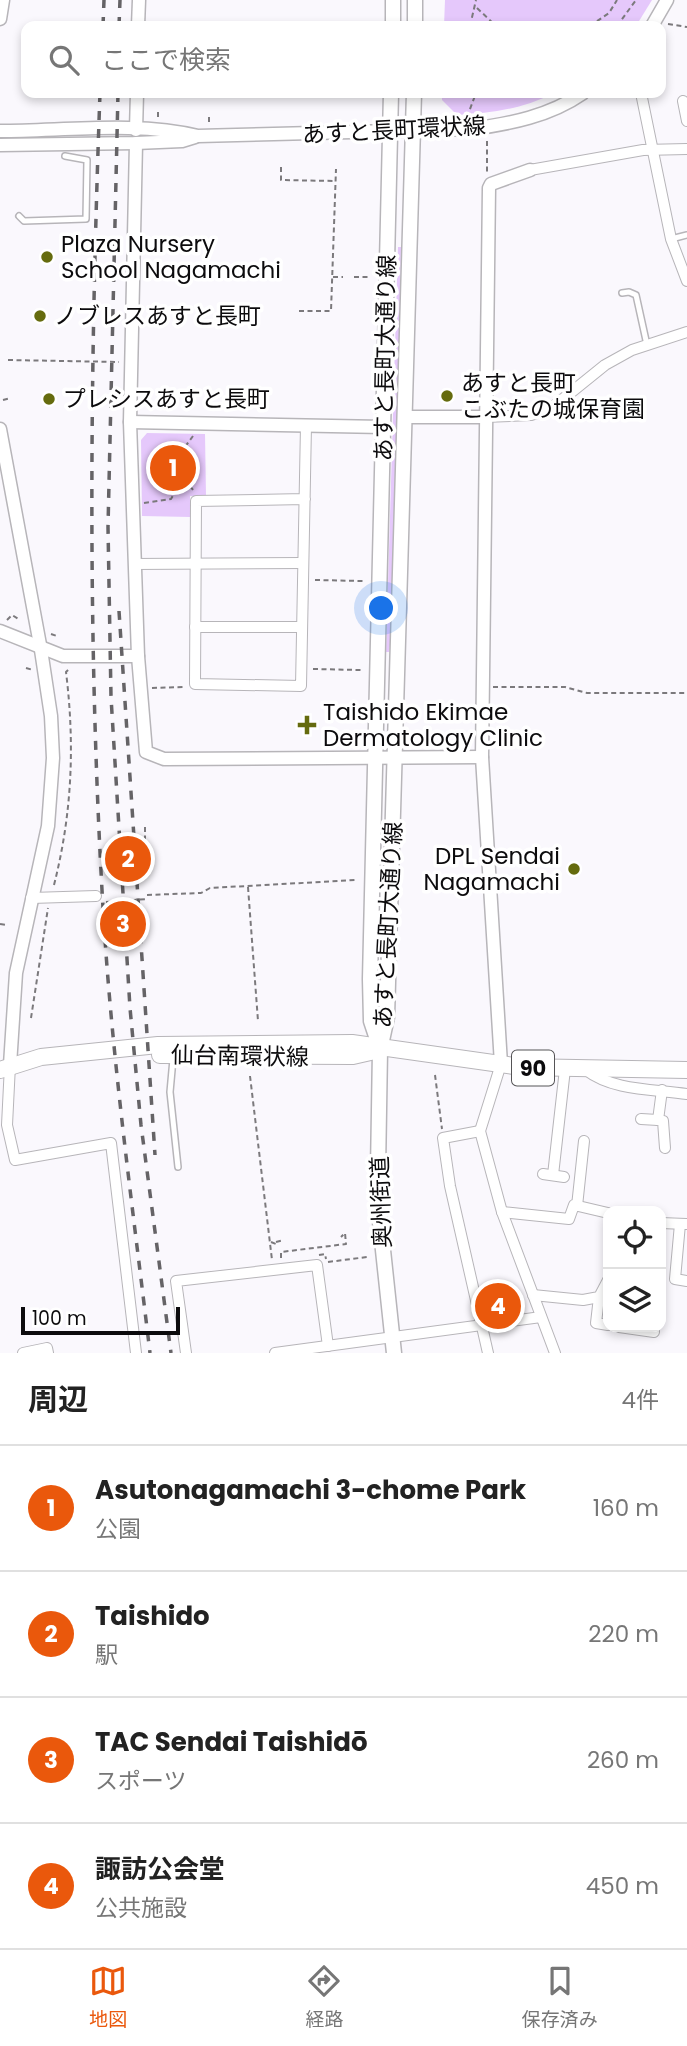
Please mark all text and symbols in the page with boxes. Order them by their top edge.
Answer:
search box [21,21,666,98]
icon: search [45,41,83,79]
text: ここで検索 [101,42,231,78]
street label: あすと長町環状線 [301,109,487,151]
place label: Plaza Nursery School Nagamachi [61,228,281,286]
marker: Plaza Nursery School Nagamachi [39,249,55,265]
street label: あすと長町大通り線 [367,254,403,462]
place label: ノブレスあすと長町 [54,300,261,332]
marker: ノブレスあすと長町 [32,308,48,324]
place label: あすと長町 こぶたの城保育園 [461,367,645,425]
place label: プレシスあすと長町 [63,383,270,415]
marker: あすと長町 こぶたの城保育園 [439,388,455,404]
marker: プレシスあすと長町 [41,391,57,407]
pin: 1 [150,442,196,494]
your location [364,591,398,625]
place label: Taishido Ekimae Dermatology Clinic [323,696,543,754]
marker: Taishido Ekimae Dermatology Clinic [297,715,317,735]
street label: あすと長町大通り線 [367,821,409,1029]
pin: 2 [105,833,151,885]
place label: DPL Sendai Nagamachi [424,840,560,898]
marker: DPL Sendai Nagamachi [566,861,582,877]
pin: 3 [100,898,146,950]
street label: 仙台南環状線 [171,1039,309,1073]
road number: 90 [512,1050,554,1086]
street label: 奥州街道 [363,1155,399,1249]
map controls [603,1206,666,1332]
button: locate [603,1206,666,1269]
button: layers [603,1269,666,1332]
pin: 4 [475,1280,521,1332]
scale bar [21,1304,180,1336]
text: 100 m [32,1305,87,1332]
text: 周辺 [28,1378,88,1421]
text: 4件 [622,1384,659,1416]
text: Asutonagamachi 3-chome Park [95,1472,526,1508]
text: 1 [47,1492,55,1524]
text: 160 m [593,1492,659,1524]
text: 公園 [95,1513,141,1545]
text: Taishido [95,1598,210,1634]
text: 2 [44,1618,58,1650]
text: 220 m [588,1618,659,1650]
text: 駅 [95,1639,118,1671]
text: TAC Sendai Taishidō [95,1724,367,1760]
text: 3 [44,1744,58,1776]
text: 260 m [587,1744,659,1776]
text: スポーツ [95,1765,187,1797]
text: 諏訪公会堂 [95,1851,225,1887]
text: 4 [43,1870,59,1902]
text: 450 m [586,1870,659,1902]
text: 公共施設 [95,1892,187,1924]
tab: 地図 [89,1962,127,2034]
tab: 経路 [305,1962,344,2034]
tab: 保存済み [522,1962,598,2034]

